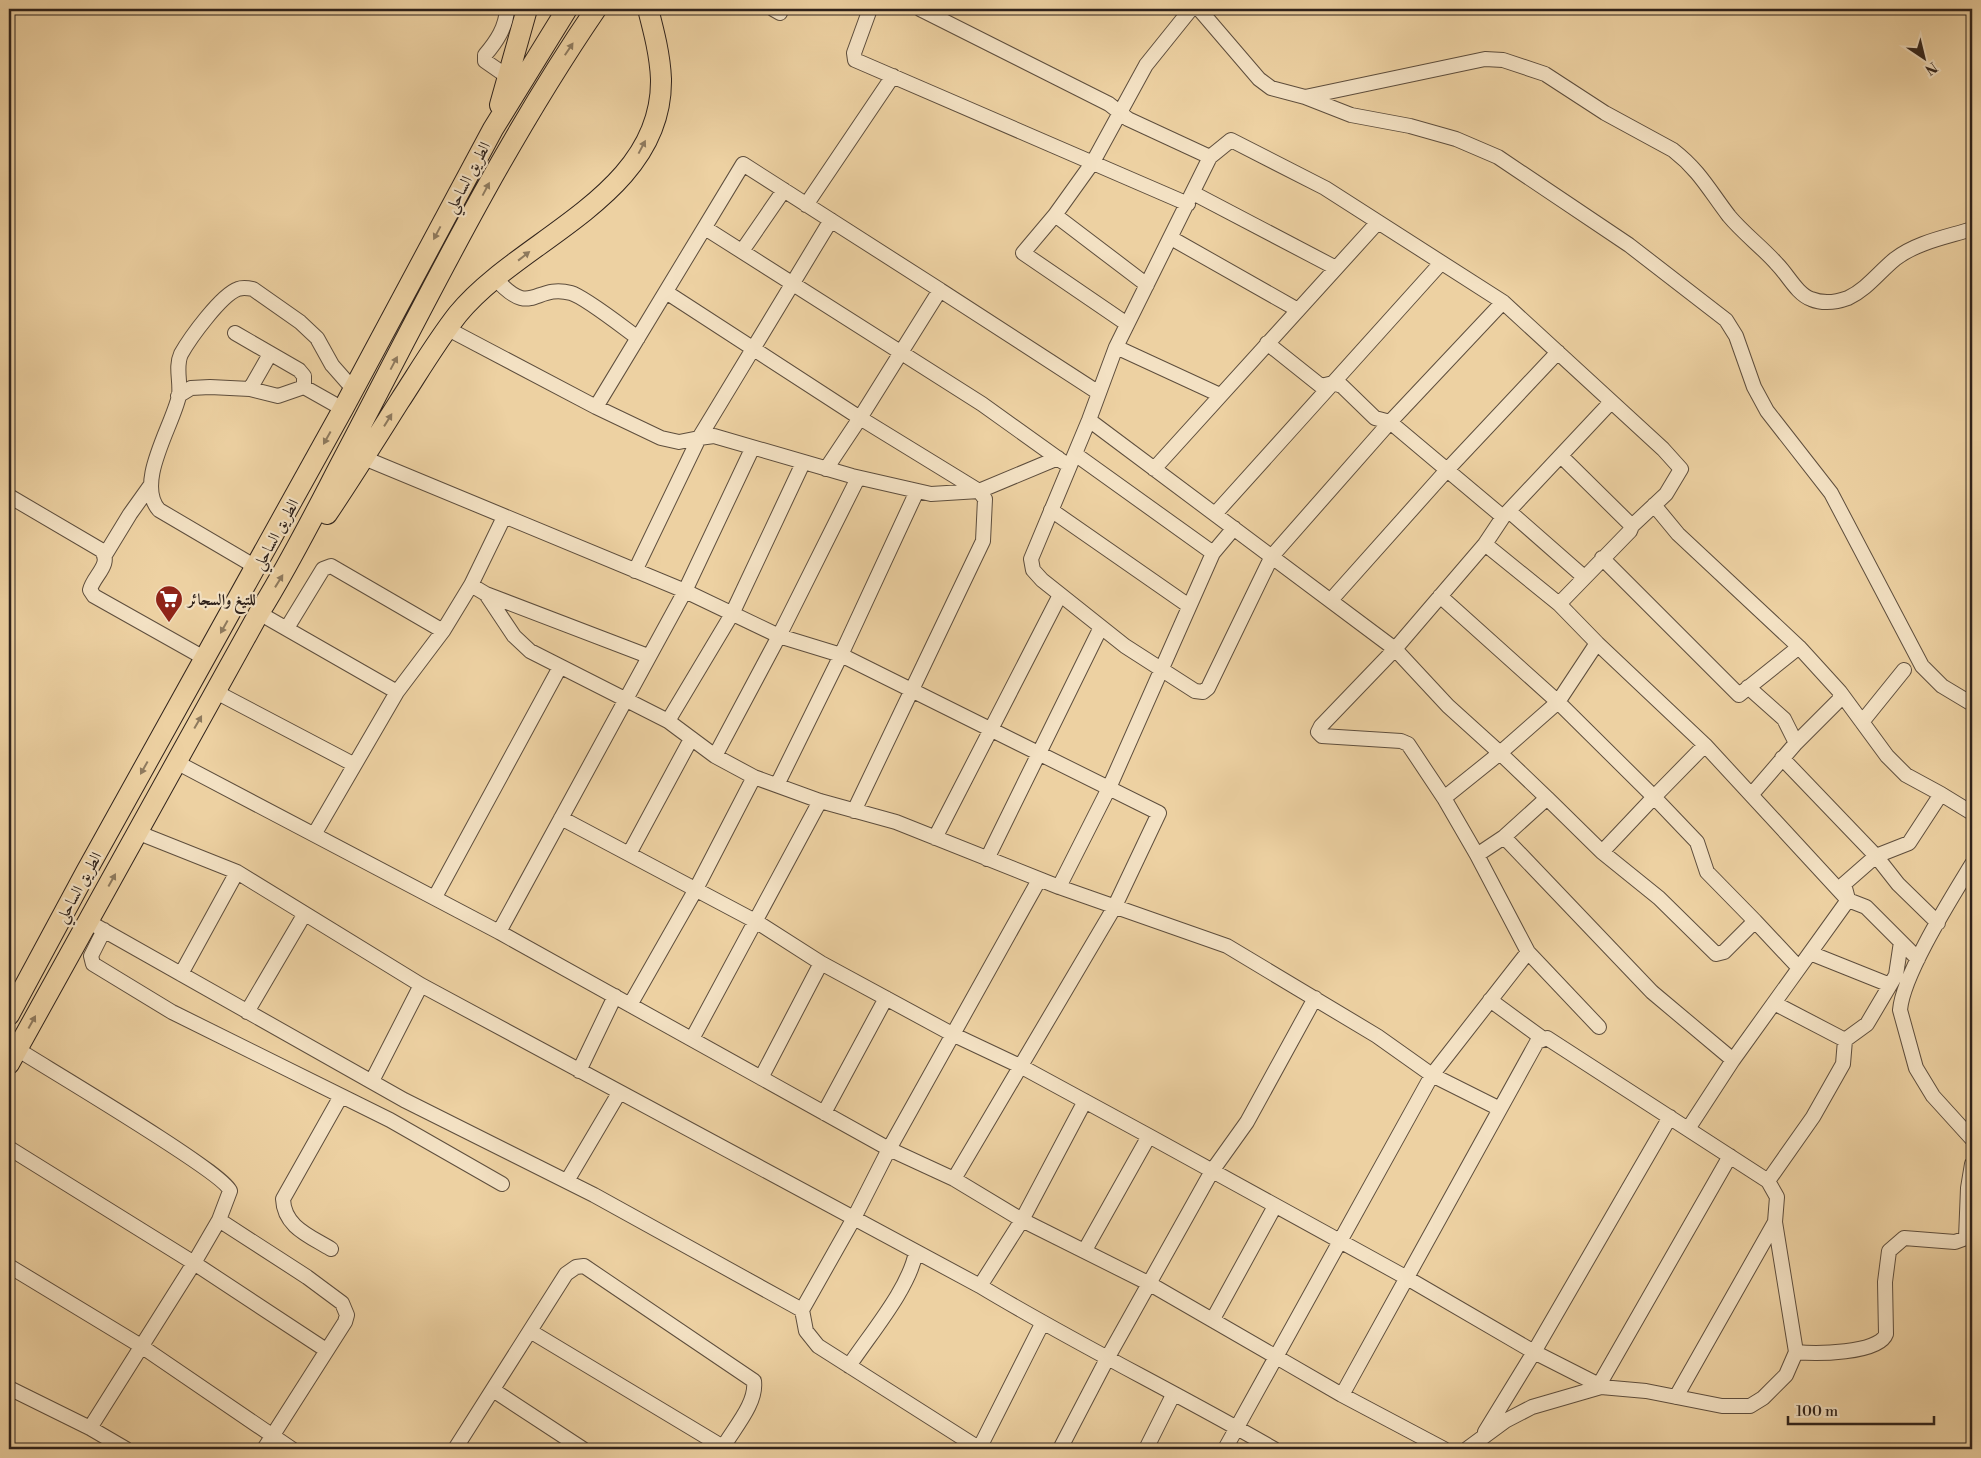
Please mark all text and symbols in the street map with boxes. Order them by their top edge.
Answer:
north arrow [1898,32,1948,82]
one-way arrow [564,42,574,55]
text: N [1921,57,1941,78]
street label: الطريق الساحلي [441,138,499,219]
one-way arrow [638,139,646,154]
one-way arrow [482,182,491,195]
one-way arrow [433,226,441,241]
one-way arrow [517,250,530,261]
one-way arrow [390,356,398,370]
one-way arrow [383,413,392,426]
one-way arrow [323,431,331,446]
street label: الطريق الساحلي [248,496,308,576]
one-way arrow [274,575,283,588]
supermarket icon: للتيغ والسجائر [154,584,184,623]
place label: للتيغ والسجائر [186,590,256,615]
one-way arrow [219,620,228,633]
one-way arrow [194,716,203,729]
one-way arrow [140,761,148,776]
street label: الطريق الساحلي [51,849,111,929]
one-way arrow [108,873,116,887]
one-way arrow [28,1014,36,1029]
scale bar [1788,1393,1935,1425]
text: 100 m [1796,1402,1838,1421]

